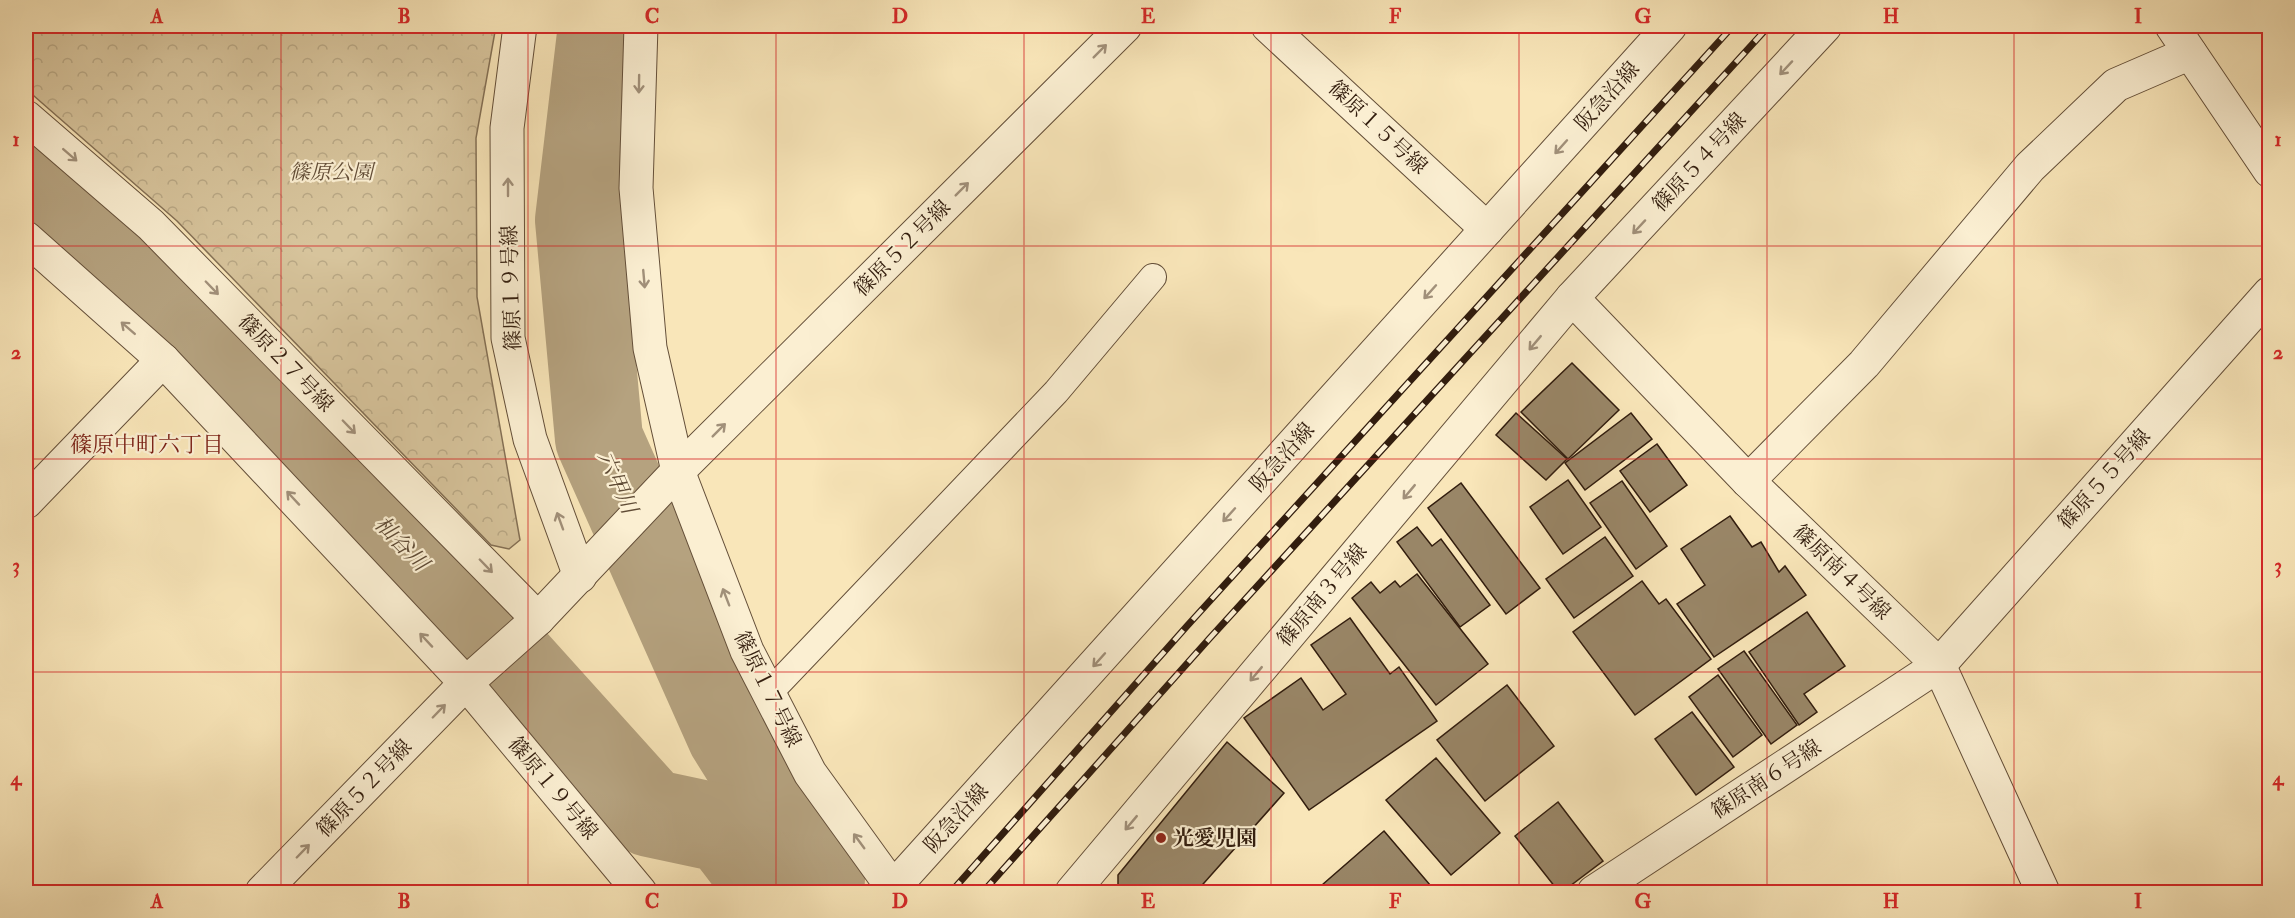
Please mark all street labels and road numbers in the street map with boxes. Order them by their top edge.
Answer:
street label: 阪急沿線 [1569,56,1646,137]
street label: 篠原１５号線 [1322,75,1433,180]
street label: 篠原５４号線 [1647,107,1752,218]
street label: 篠原５２号線 [848,194,956,302]
street label: 篠原１９号線 [496,225,527,351]
street label: 篠原２７号線 [232,309,339,418]
street label: 阪急沿線 [1244,417,1321,498]
street label: 篠原５５号線 [2052,423,2157,535]
street label: 篠原南４号線 [1787,519,1896,626]
street label: 篠原南３号線 [1272,538,1373,652]
street label: 篠原１７号線 [728,627,807,752]
street label: 篠原１９号線 [502,731,603,845]
street label: 篠原５２号線 [311,734,418,843]
street label: 篠原南６号線 [1706,734,1826,825]
street label: 阪急沿線 [918,778,995,859]

